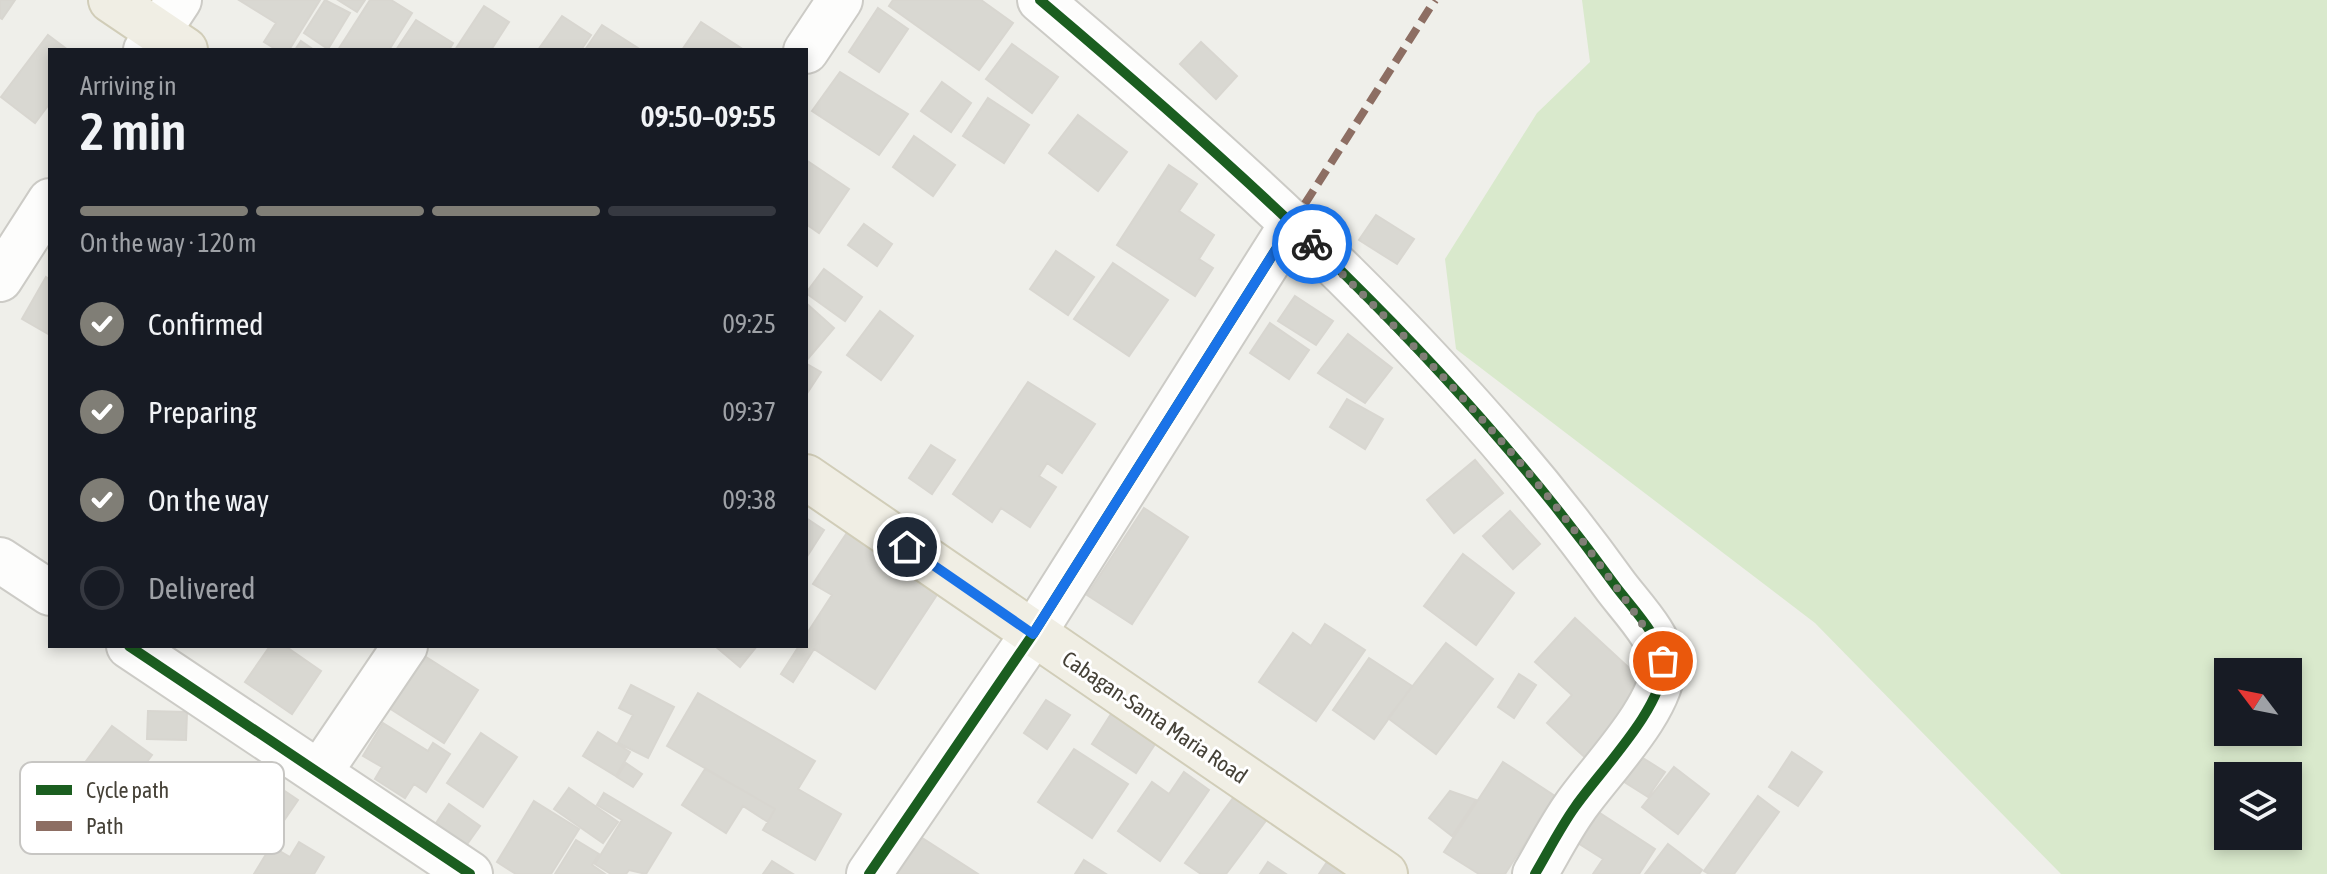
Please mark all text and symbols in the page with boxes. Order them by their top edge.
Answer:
text: Arriving in [80,71,177,101]
text: 09:50–09:55 [641,99,776,133]
text: 2 min [80,101,186,161]
courier [1272,204,1352,284]
icon: bike [1290,222,1334,266]
text: On the way · 120 m [80,228,257,258]
icon: check [80,302,124,346]
text: Confirmed [148,307,263,341]
text: 09:25 [722,309,776,339]
icon: check [80,390,124,434]
text: Preparing [148,395,257,429]
text: 09:37 [722,397,776,427]
icon: check [80,478,124,522]
text: On the way [148,483,269,517]
text: 09:38 [722,485,776,515]
pin [873,513,941,581]
icon: home [885,525,929,569]
text: Delivered [148,571,256,605]
pin [1629,627,1697,695]
icon: bag [1641,639,1685,683]
street label: Cabagan-Santa Maria Road [1057,645,1253,789]
north arrow [2214,658,2302,746]
map controls [2214,658,2302,850]
legend [20,762,284,854]
button: layers [2214,762,2302,850]
text: Cycle path [86,777,169,803]
text: Path [86,813,124,839]

